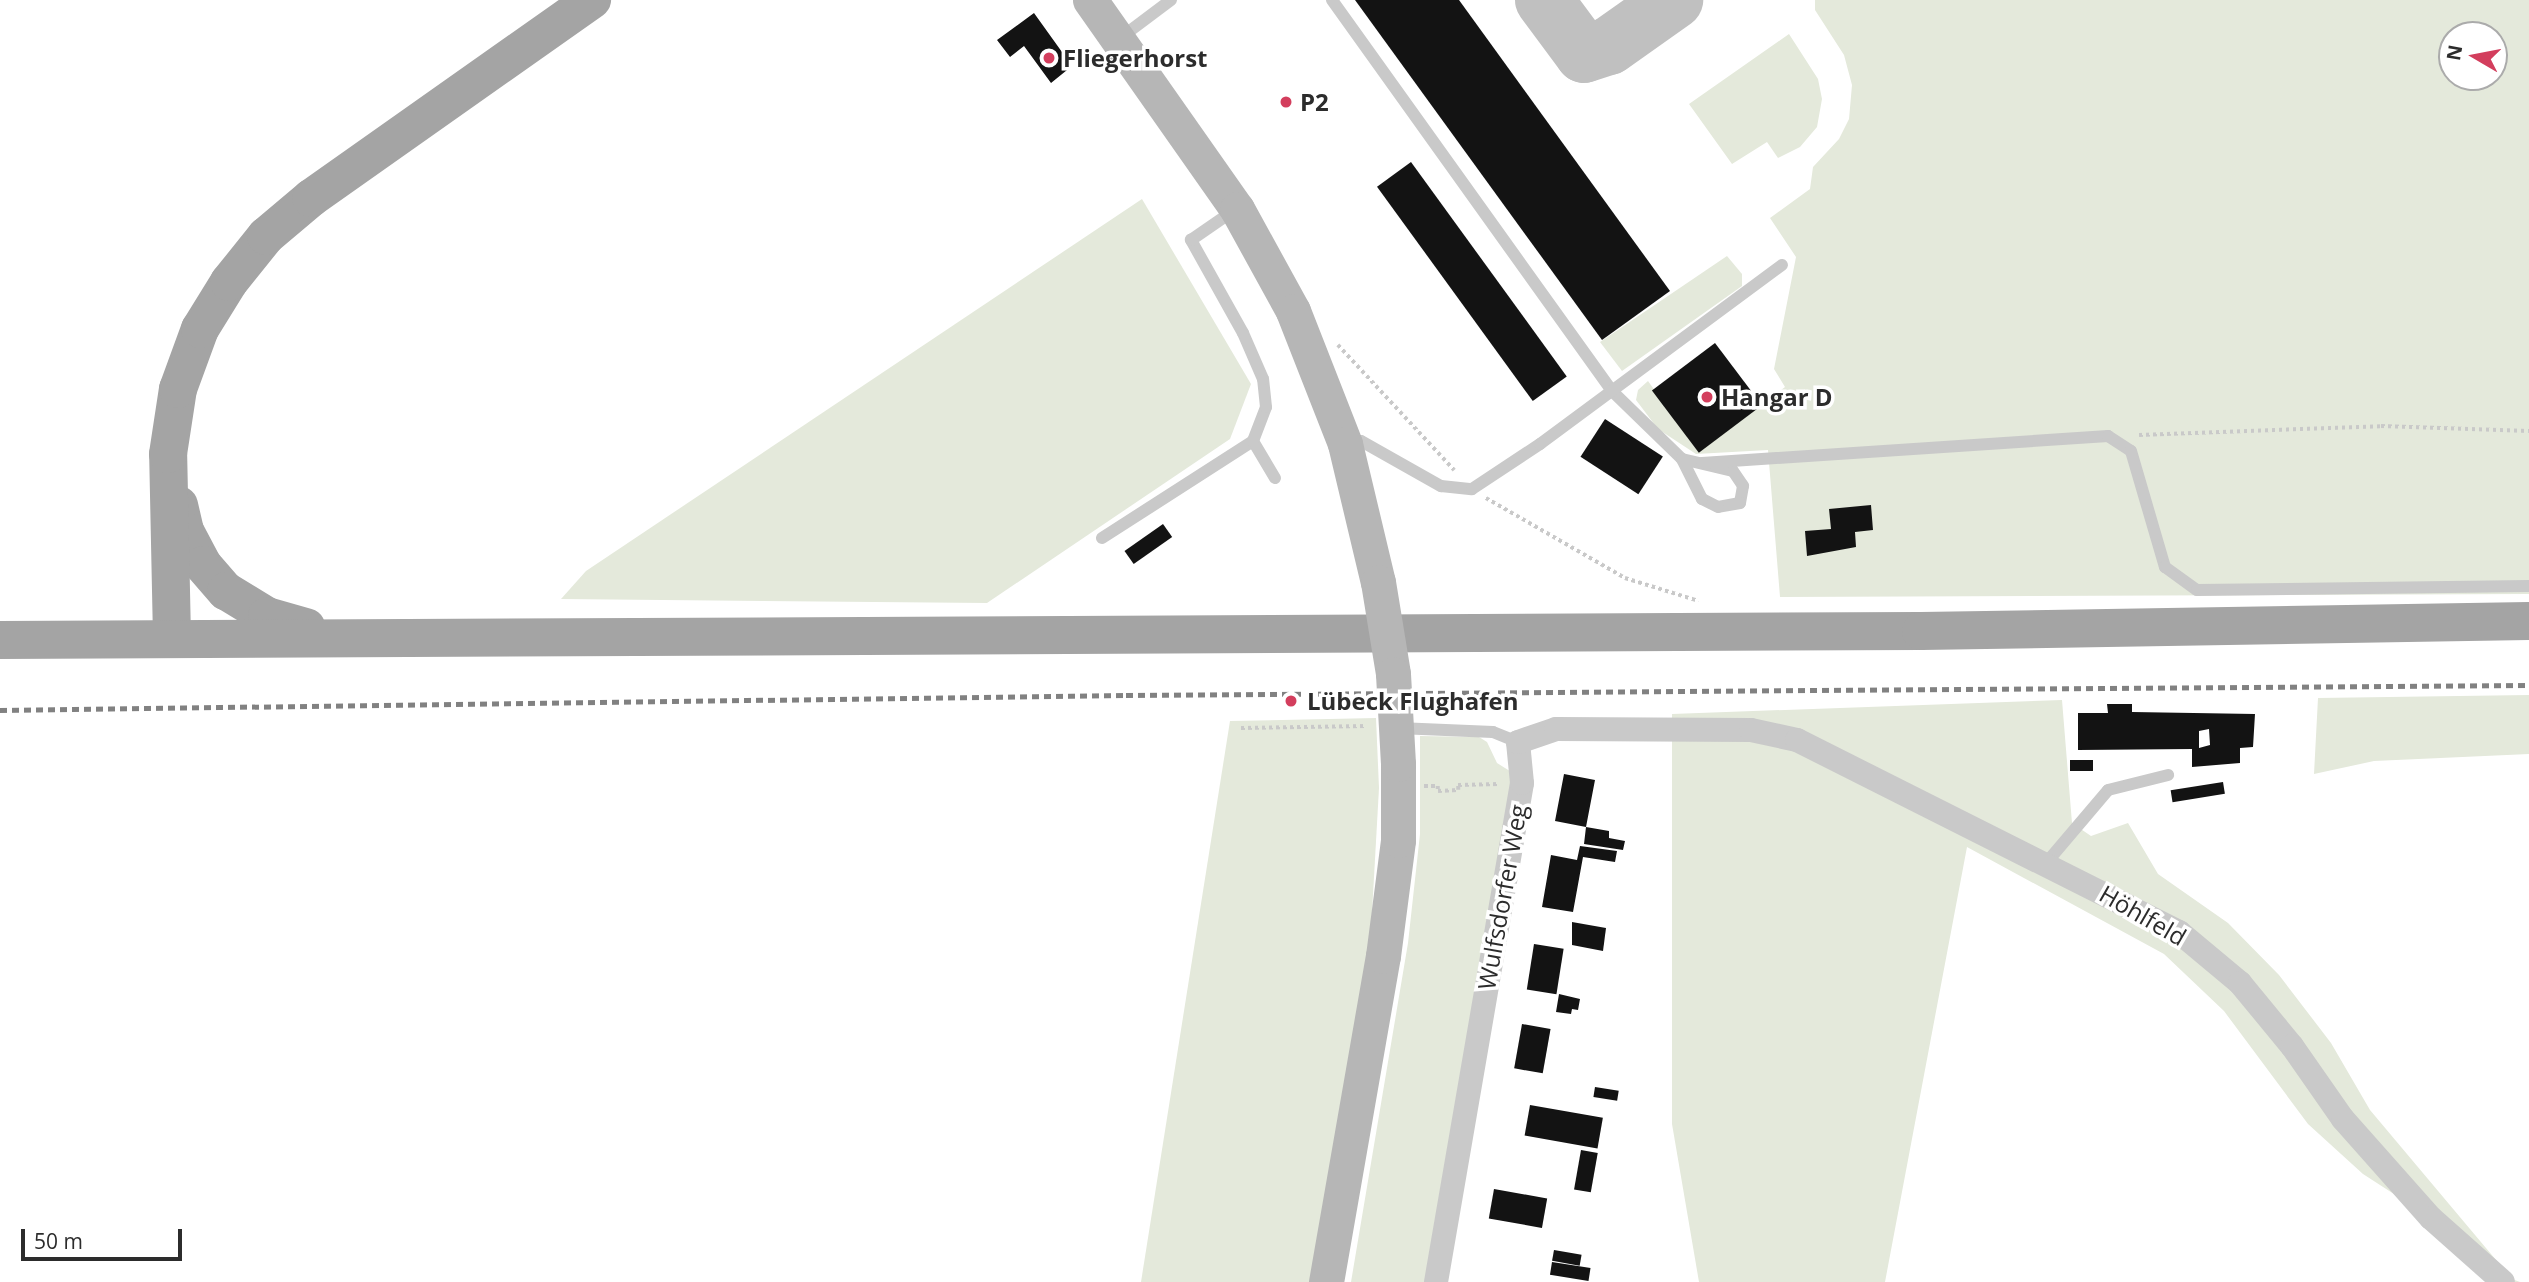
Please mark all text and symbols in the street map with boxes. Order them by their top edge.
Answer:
north arrow [2438,21,2508,91]
text: N [2440,43,2468,63]
place label: Fliegerhorst [1063,44,1208,72]
marker: Fliegerhorst [1041,50,1057,66]
place label: P2 [1300,88,1329,116]
marker: P2 [1278,94,1294,110]
place label: Hangar D [1721,383,1833,411]
marker: Hangar D [1699,389,1715,405]
place label: Lübeck Flughafen [1307,687,1518,715]
marker: Lübeck Flughafen [1281,691,1301,711]
street label: Wulfsdorfer Weg [1472,802,1532,992]
street label: Höhlfeld [2095,879,2191,951]
scale bar [24,1216,186,1260]
text: 50 m [34,1227,83,1255]

